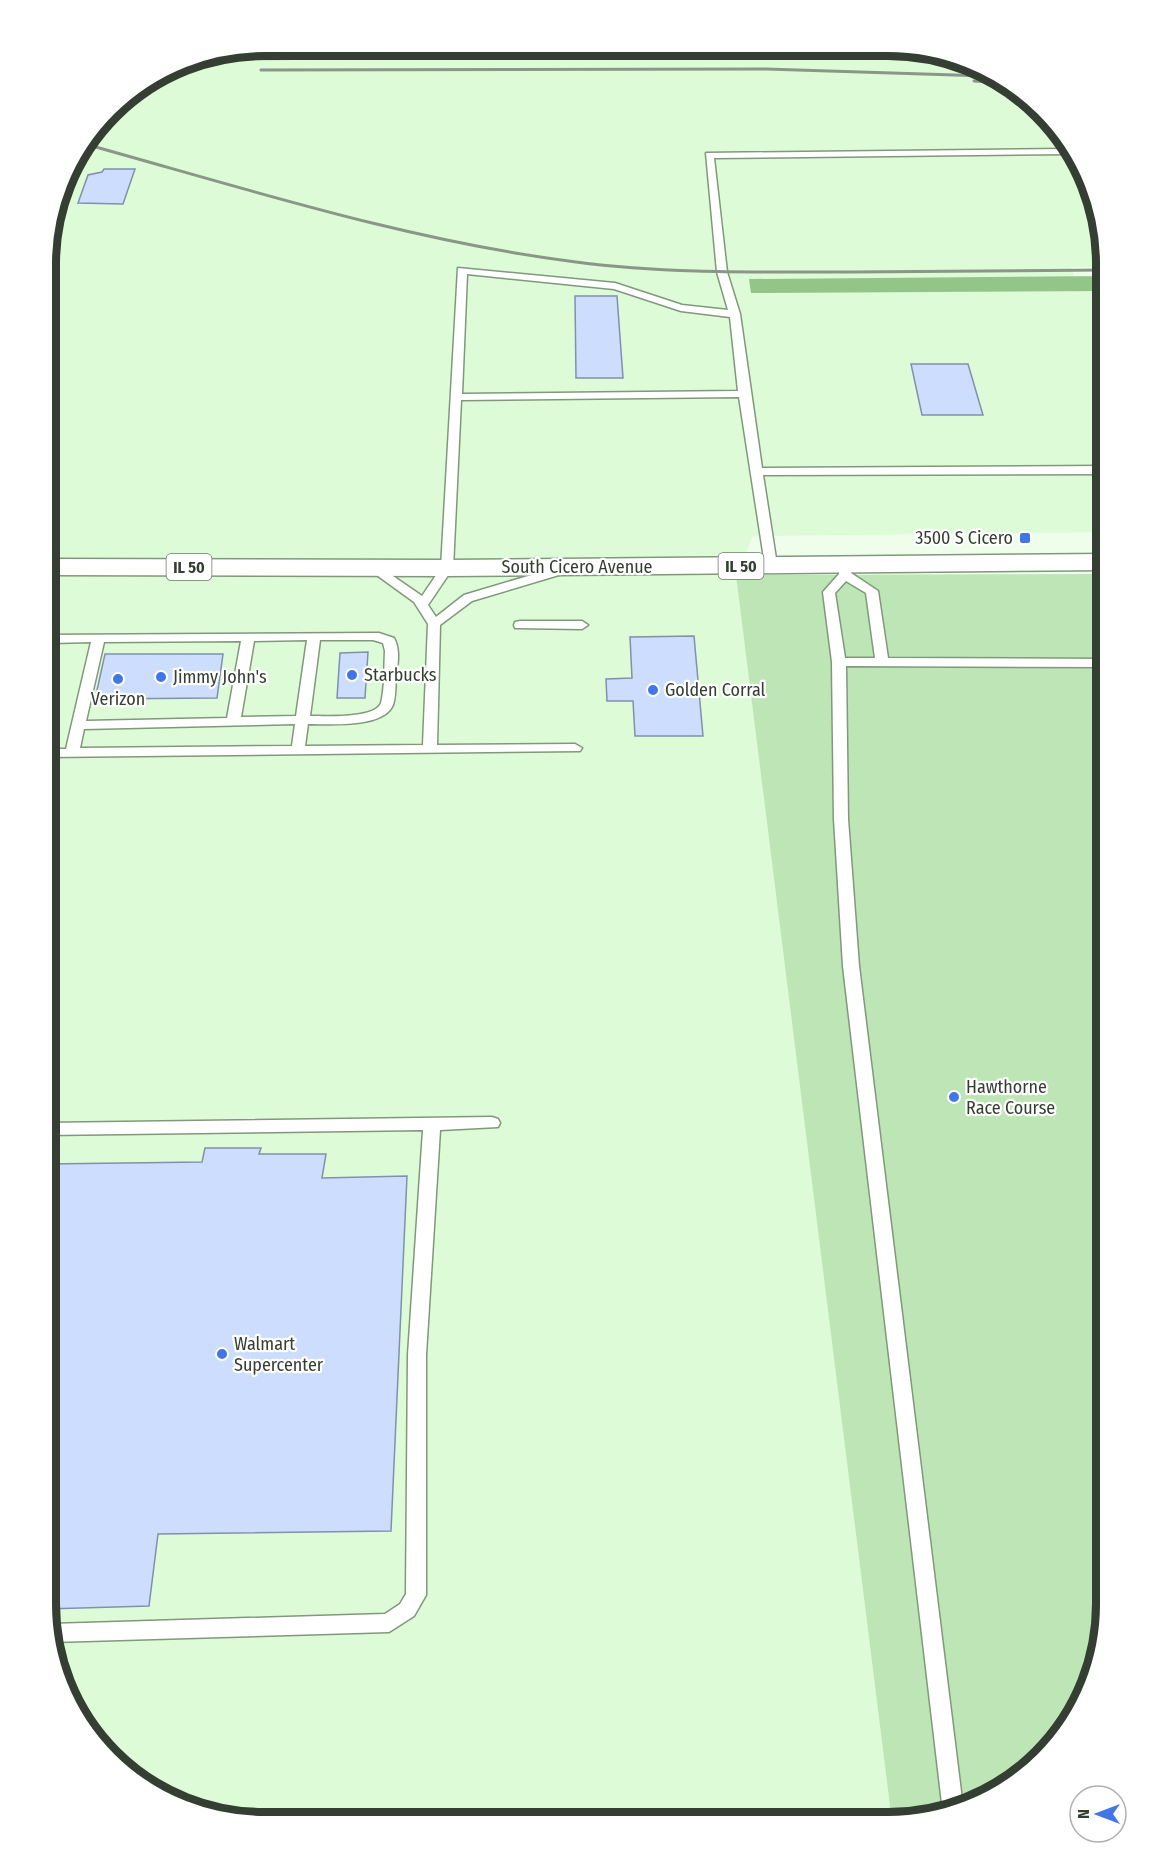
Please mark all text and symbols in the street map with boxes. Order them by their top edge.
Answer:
place label: 3500 S Cicero [915,527,1013,549]
marker: 3500 S Cicero [1018,531,1032,545]
road number: IL 50 [718,553,764,579]
road number: IL 50 [166,554,212,580]
street label: South Cicero Avenue [502,556,653,578]
place label: Starbucks [364,664,437,686]
place label: Jimmy John's [173,666,267,688]
marker: Starbucks [345,668,359,682]
marker: Jimmy John's [154,670,168,684]
marker: Verizon [111,672,125,686]
place label: Golden Corral [665,679,766,701]
marker: Golden Corral [646,683,660,697]
place label: Verizon [91,688,145,710]
place label: Hawthorne Race Course [966,1076,1055,1119]
marker: Hawthorne Race Course [947,1090,961,1104]
place label: Walmart Supercenter [234,1333,324,1376]
marker: Walmart Supercenter [215,1347,229,1361]
north arrow [1068,1784,1128,1844]
text: N [1074,1809,1093,1819]

